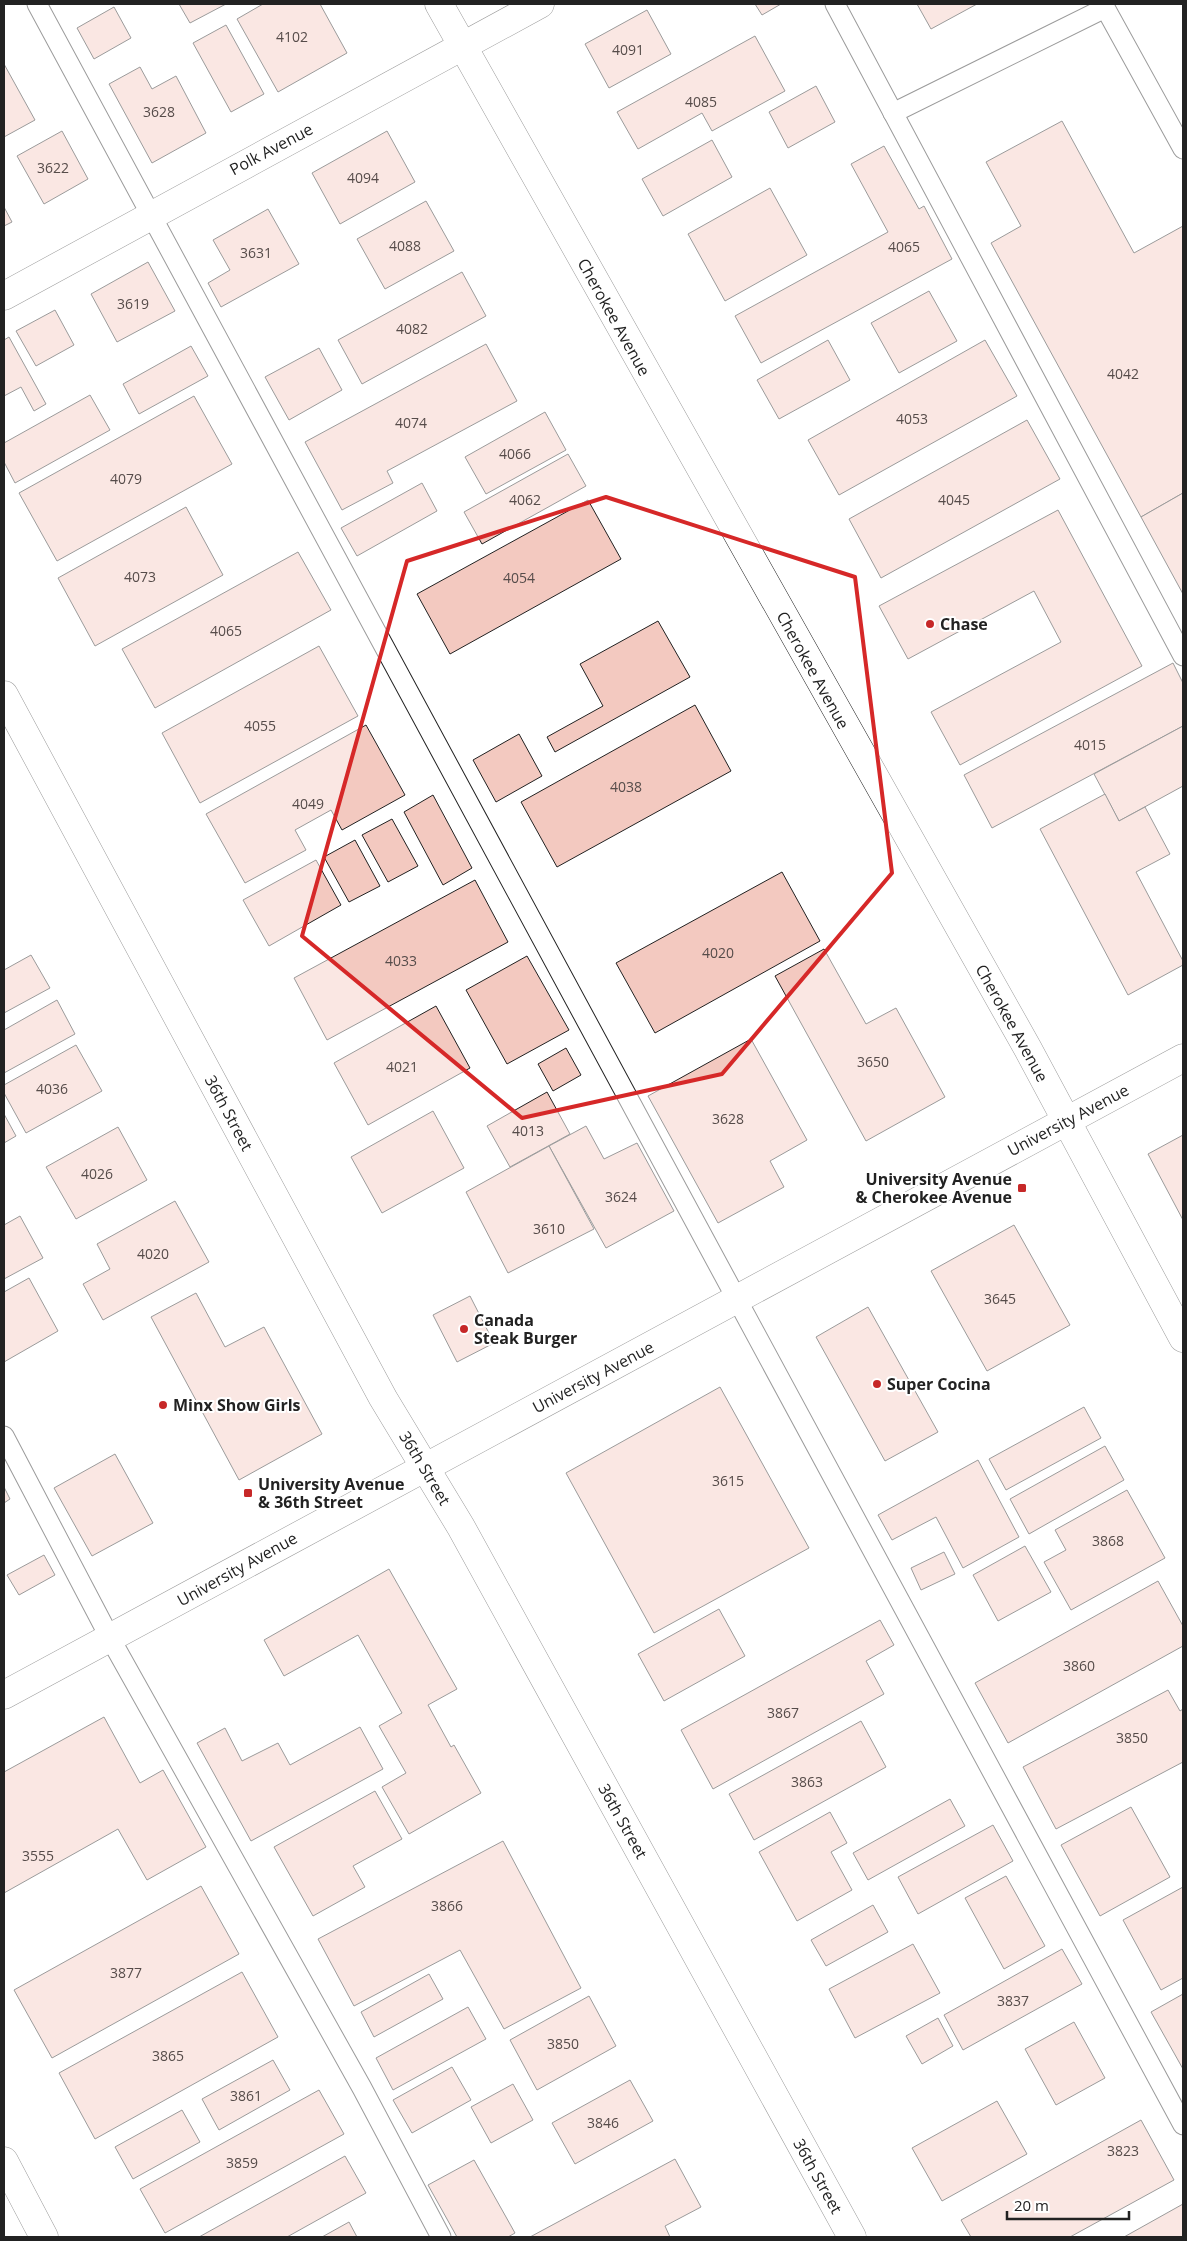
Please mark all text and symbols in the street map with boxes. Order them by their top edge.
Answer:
house number: 4102 [276,27,308,46]
house number: 4091 [612,40,644,59]
house number: 4085 [685,92,717,111]
house number: 3628 [143,102,175,121]
street label: Polk Avenue [225,118,317,180]
house number: 3622 [37,158,69,177]
house number: 4094 [347,168,379,187]
house number: 4088 [389,236,421,255]
house number: 4065 [888,237,920,256]
house number: 3631 [240,243,272,262]
street label: Cherokee Avenue [573,254,655,380]
house number: 3619 [117,294,149,313]
house number: 4082 [396,319,428,338]
house number: 4042 [1107,364,1139,383]
house number: 4053 [896,409,928,428]
house number: 4074 [395,413,427,432]
house number: 4066 [499,444,531,463]
house number: 4079 [110,469,142,488]
house number: 4062 [509,490,541,509]
house number: 4045 [938,490,970,509]
house number: 4073 [124,567,156,586]
house number: 4054 [503,568,535,587]
street label: Cherokee Avenue [772,607,854,733]
place label: Chase [940,613,988,635]
marker: Chase [924,618,936,630]
house number: 4065 [210,621,242,640]
house number: 4055 [244,716,276,735]
house number: 4015 [1074,735,1106,754]
house number: 4038 [610,777,642,796]
house number: 4049 [292,794,324,813]
house number: 4020 [702,943,734,962]
house number: 4033 [385,951,417,970]
street label: Cherokee Avenue [971,960,1053,1086]
house number: 3650 [857,1052,889,1071]
house number: 4021 [386,1057,418,1076]
street label: 36th Street [200,1071,258,1155]
house number: 4036 [36,1079,68,1098]
street label: University Avenue [1004,1079,1132,1161]
house number: 3628 [712,1109,744,1128]
house number: 4013 [512,1121,544,1140]
house number: 4026 [81,1164,113,1183]
place label: University Avenue & Cherokee Avenue [855,1168,1012,1208]
marker: University Avenue & Cherokee Avenue [1016,1182,1028,1194]
house number: 3624 [605,1187,637,1206]
house number: 3610 [533,1219,565,1238]
house number: 4020 [137,1244,169,1263]
house number: 3645 [984,1289,1016,1308]
place label: Canada Steak Burger [474,1309,577,1349]
marker: Canada Steak Burger [458,1323,470,1335]
street label: University Avenue [529,1336,657,1418]
place label: Super Cocina [887,1373,991,1395]
marker: Super Cocina [871,1378,883,1390]
place label: Minx Show Girls [173,1394,301,1416]
marker: Minx Show Girls [157,1399,169,1411]
street label: 36th Street [394,1427,456,1509]
house number: 3615 [712,1471,744,1490]
place label: University Avenue & 36th Street [258,1473,404,1513]
marker: University Avenue & 36th Street [242,1487,254,1499]
street label: University Avenue [173,1527,301,1611]
house number: 3868 [1092,1531,1124,1550]
house number: 3860 [1063,1656,1095,1675]
house number: 3867 [767,1703,799,1722]
house number: 3850 [1116,1728,1148,1747]
house number: 3863 [791,1772,823,1791]
street label: 36th Street [593,1780,653,1863]
house number: 3555 [22,1846,54,1865]
house number: 3866 [431,1896,463,1915]
house number: 3877 [110,1963,142,1982]
house number: 3837 [997,1991,1029,2010]
house number: 3850 [547,2034,579,2053]
house number: 3865 [152,2046,184,2065]
house number: 3861 [230,2086,262,2105]
house number: 3846 [587,2113,619,2132]
street label: 36th Street [788,2135,848,2218]
house number: 3823 [1107,2141,1139,2160]
house number: 3859 [226,2153,258,2172]
scale bar [1007,2188,1130,2220]
text: 20 m [1014,2195,1049,2215]

